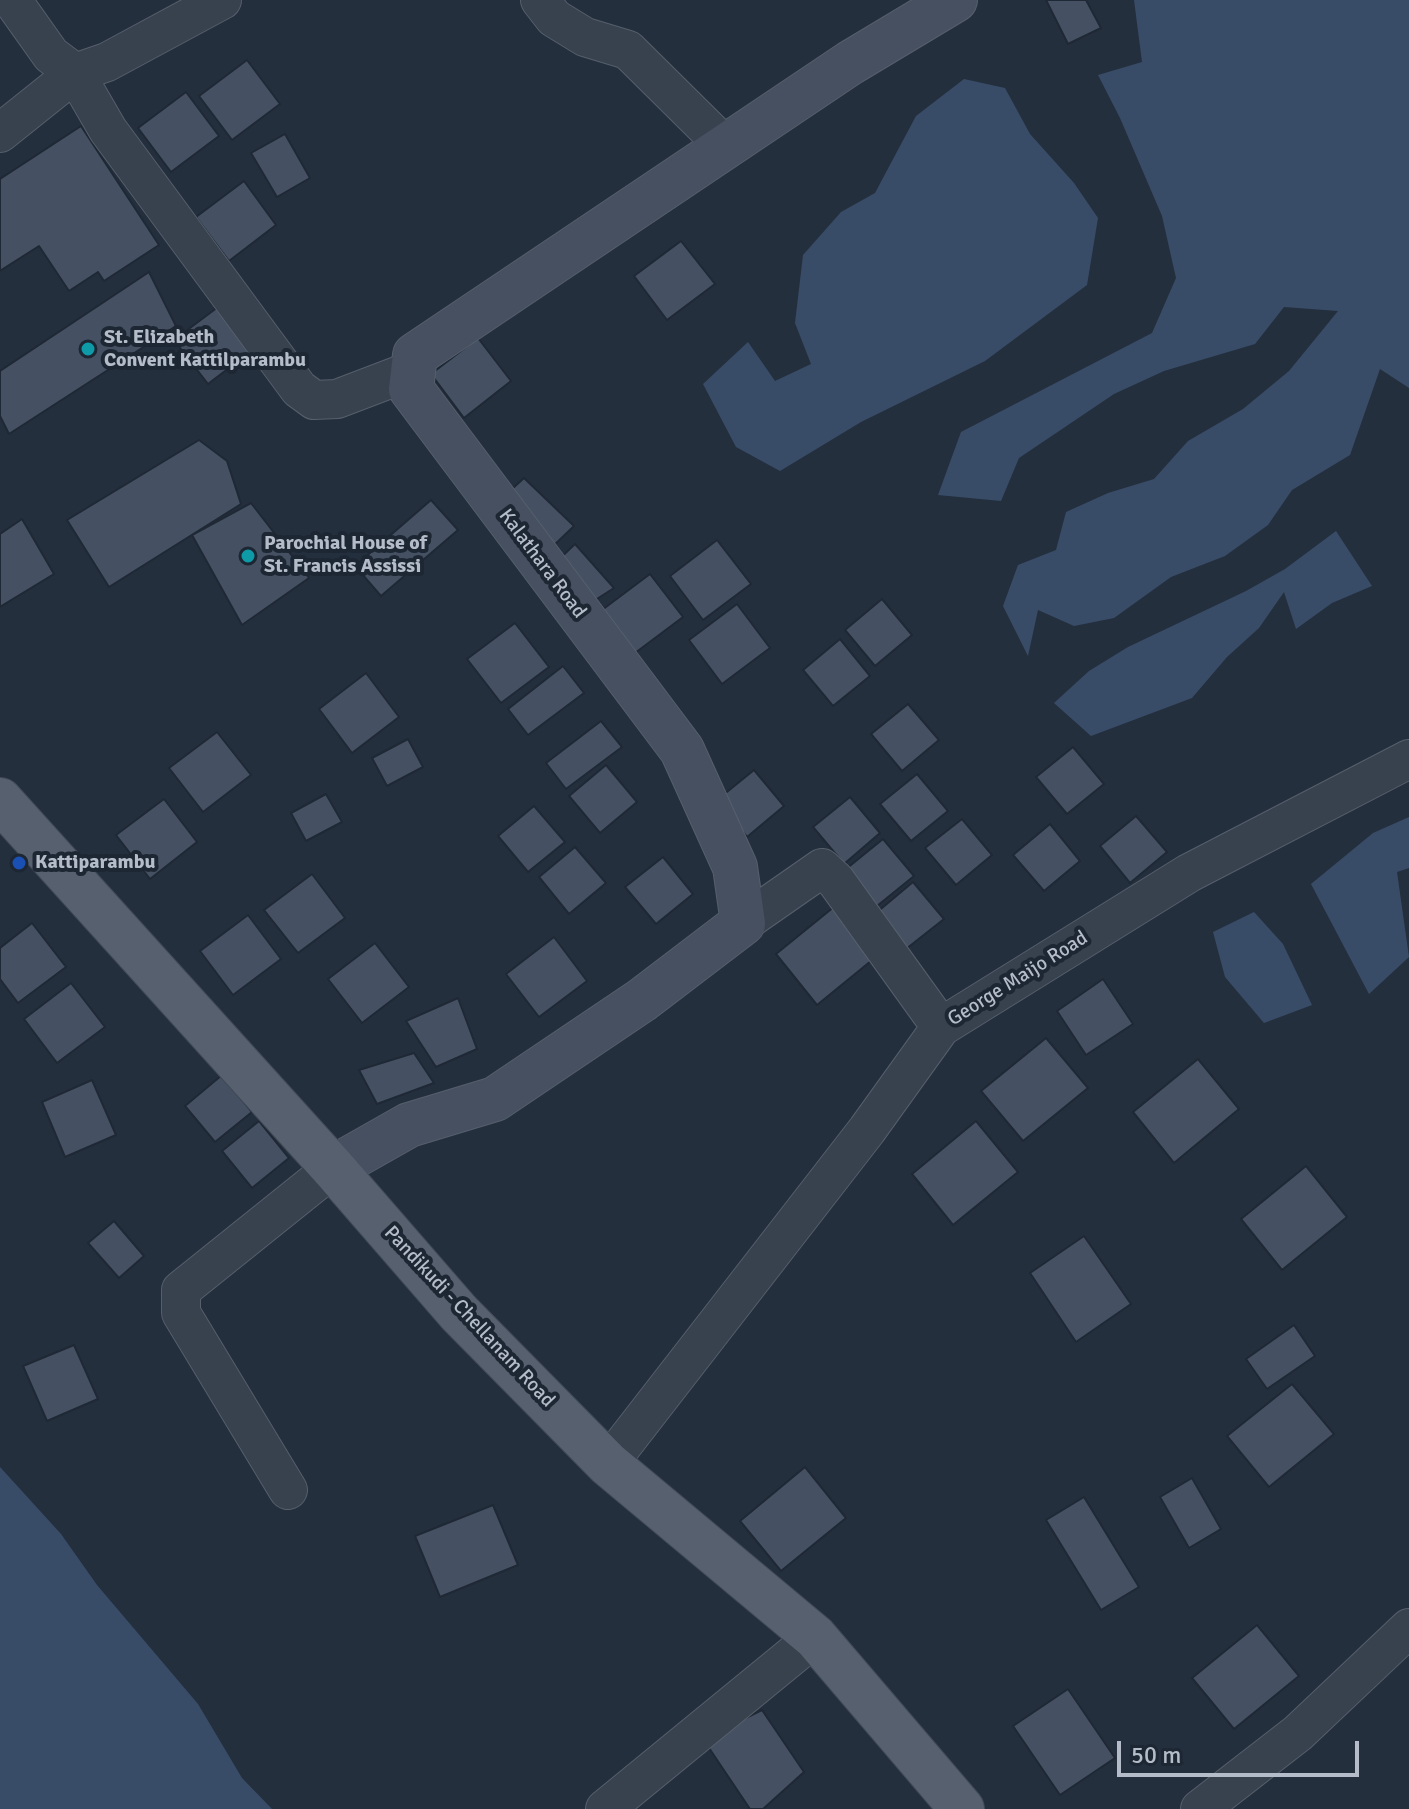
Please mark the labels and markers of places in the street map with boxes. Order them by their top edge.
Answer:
place label: St. Elizabeth Convent Kattilparambu [104,326,306,373]
marker: St. Elizabeth Convent Kattilparambu [79,340,97,358]
place label: Parochial House of St. Francis Assissi [264,532,427,579]
marker: Parochial House of St. Francis Assissi [239,547,257,565]
place label: Kattiparambu [35,851,155,875]
marker: Kattiparambu [10,854,28,872]

